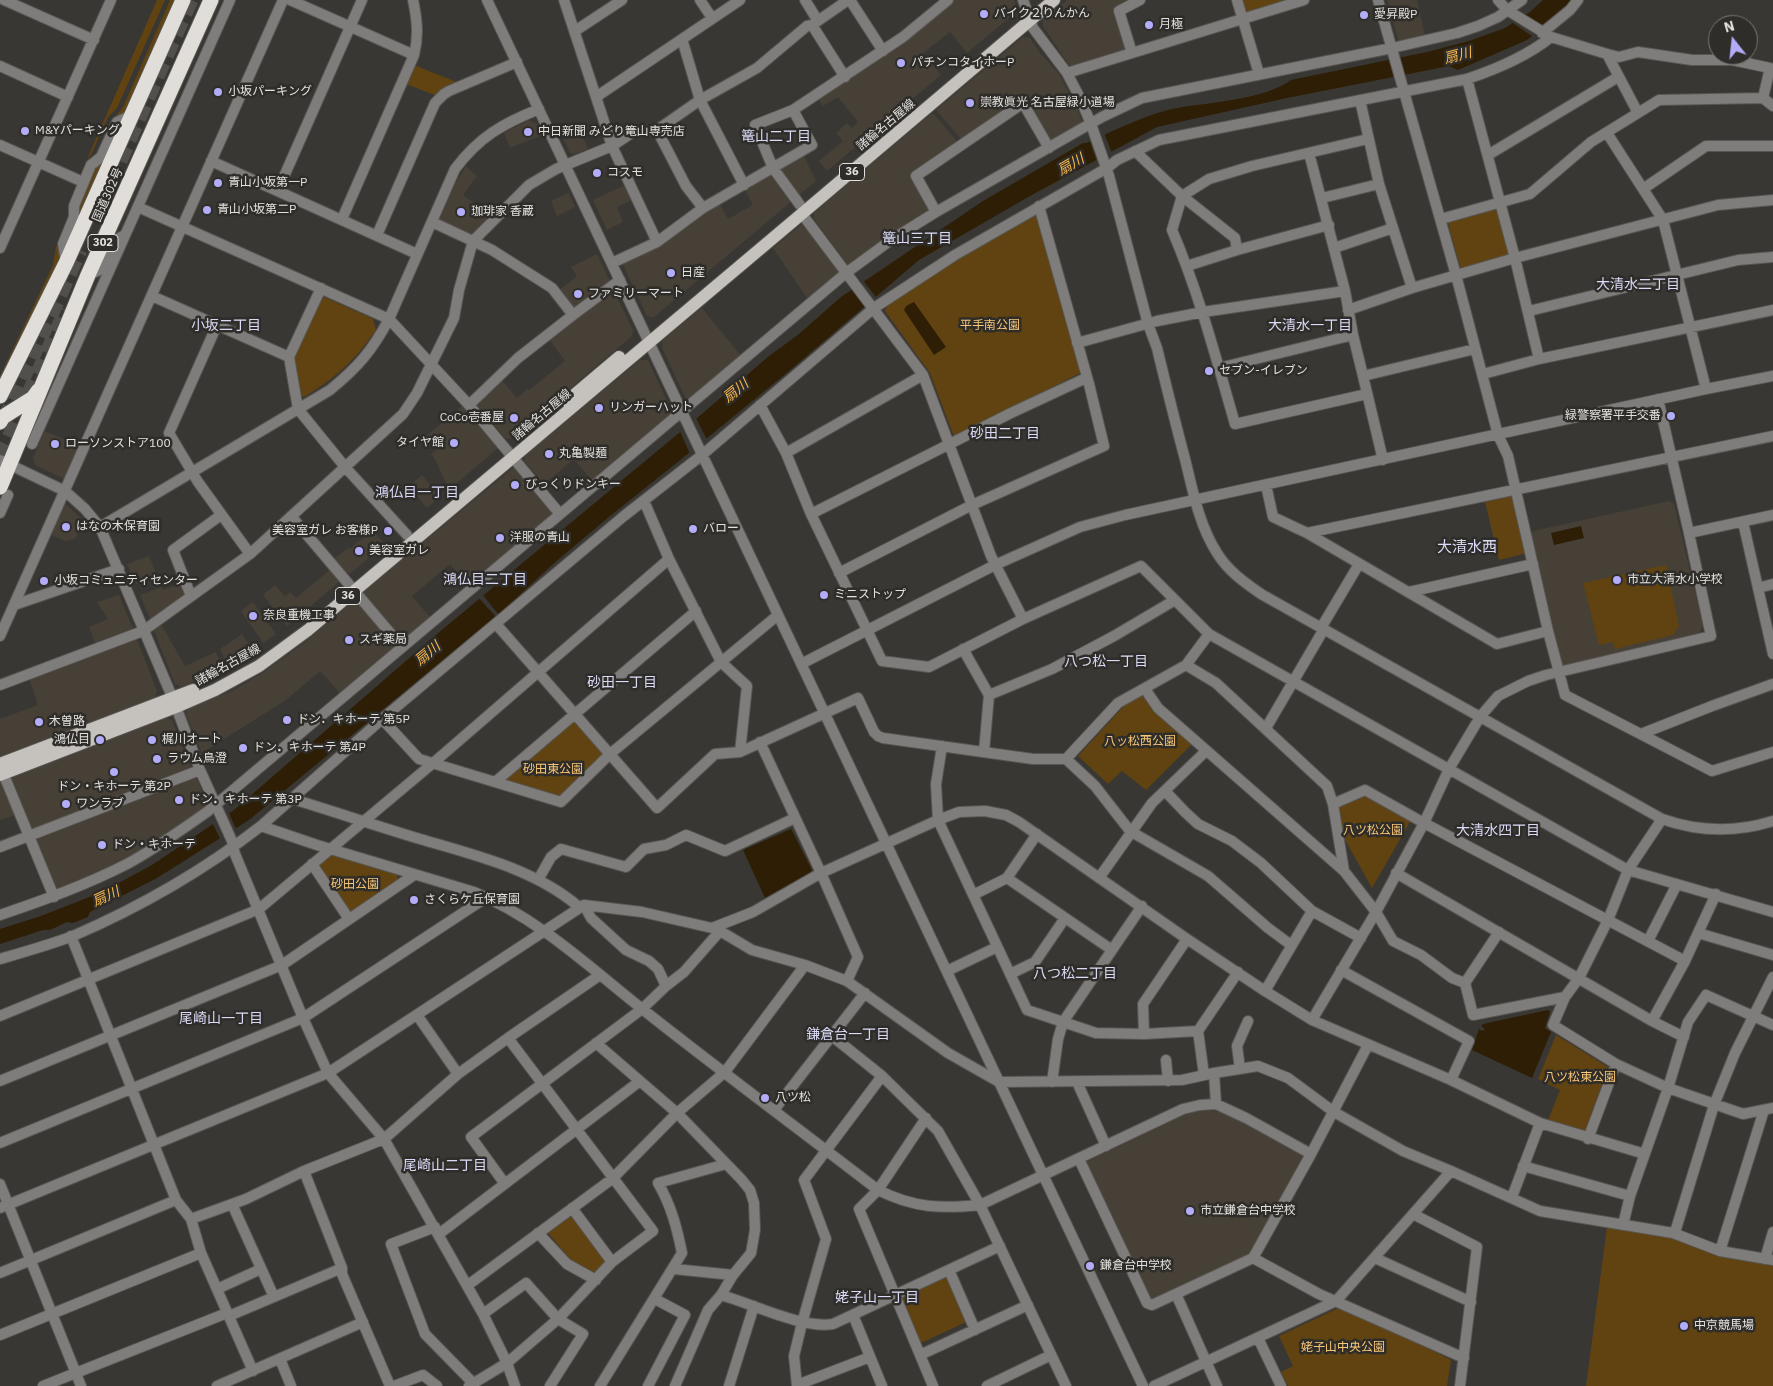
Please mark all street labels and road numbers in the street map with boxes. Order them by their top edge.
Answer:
street label: 諸輪名古屋線 [854,96,918,154]
road number: 36 [840,163,864,180]
street label: 国道302号 [90,166,126,224]
road number: 302 [88,234,118,252]
street label: 諸輪名古屋線 [510,386,574,444]
road number: 36 [336,588,360,604]
street label: 諸輪名古屋線 [193,641,263,689]

